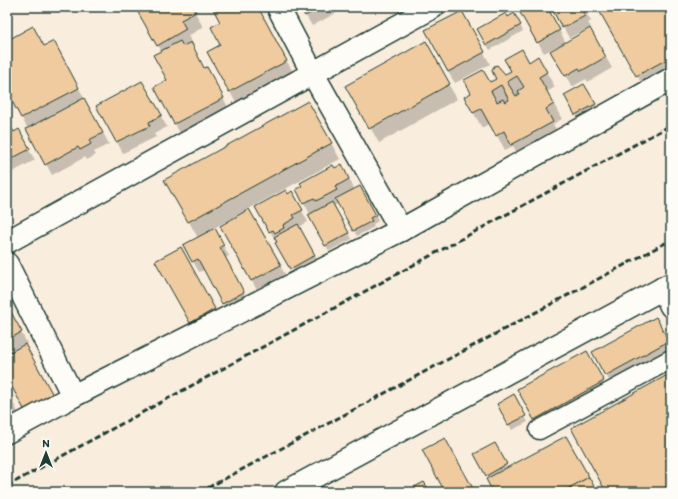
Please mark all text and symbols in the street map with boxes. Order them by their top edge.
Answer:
north arrow [26,433,66,473]
text: N [42,437,50,450]

